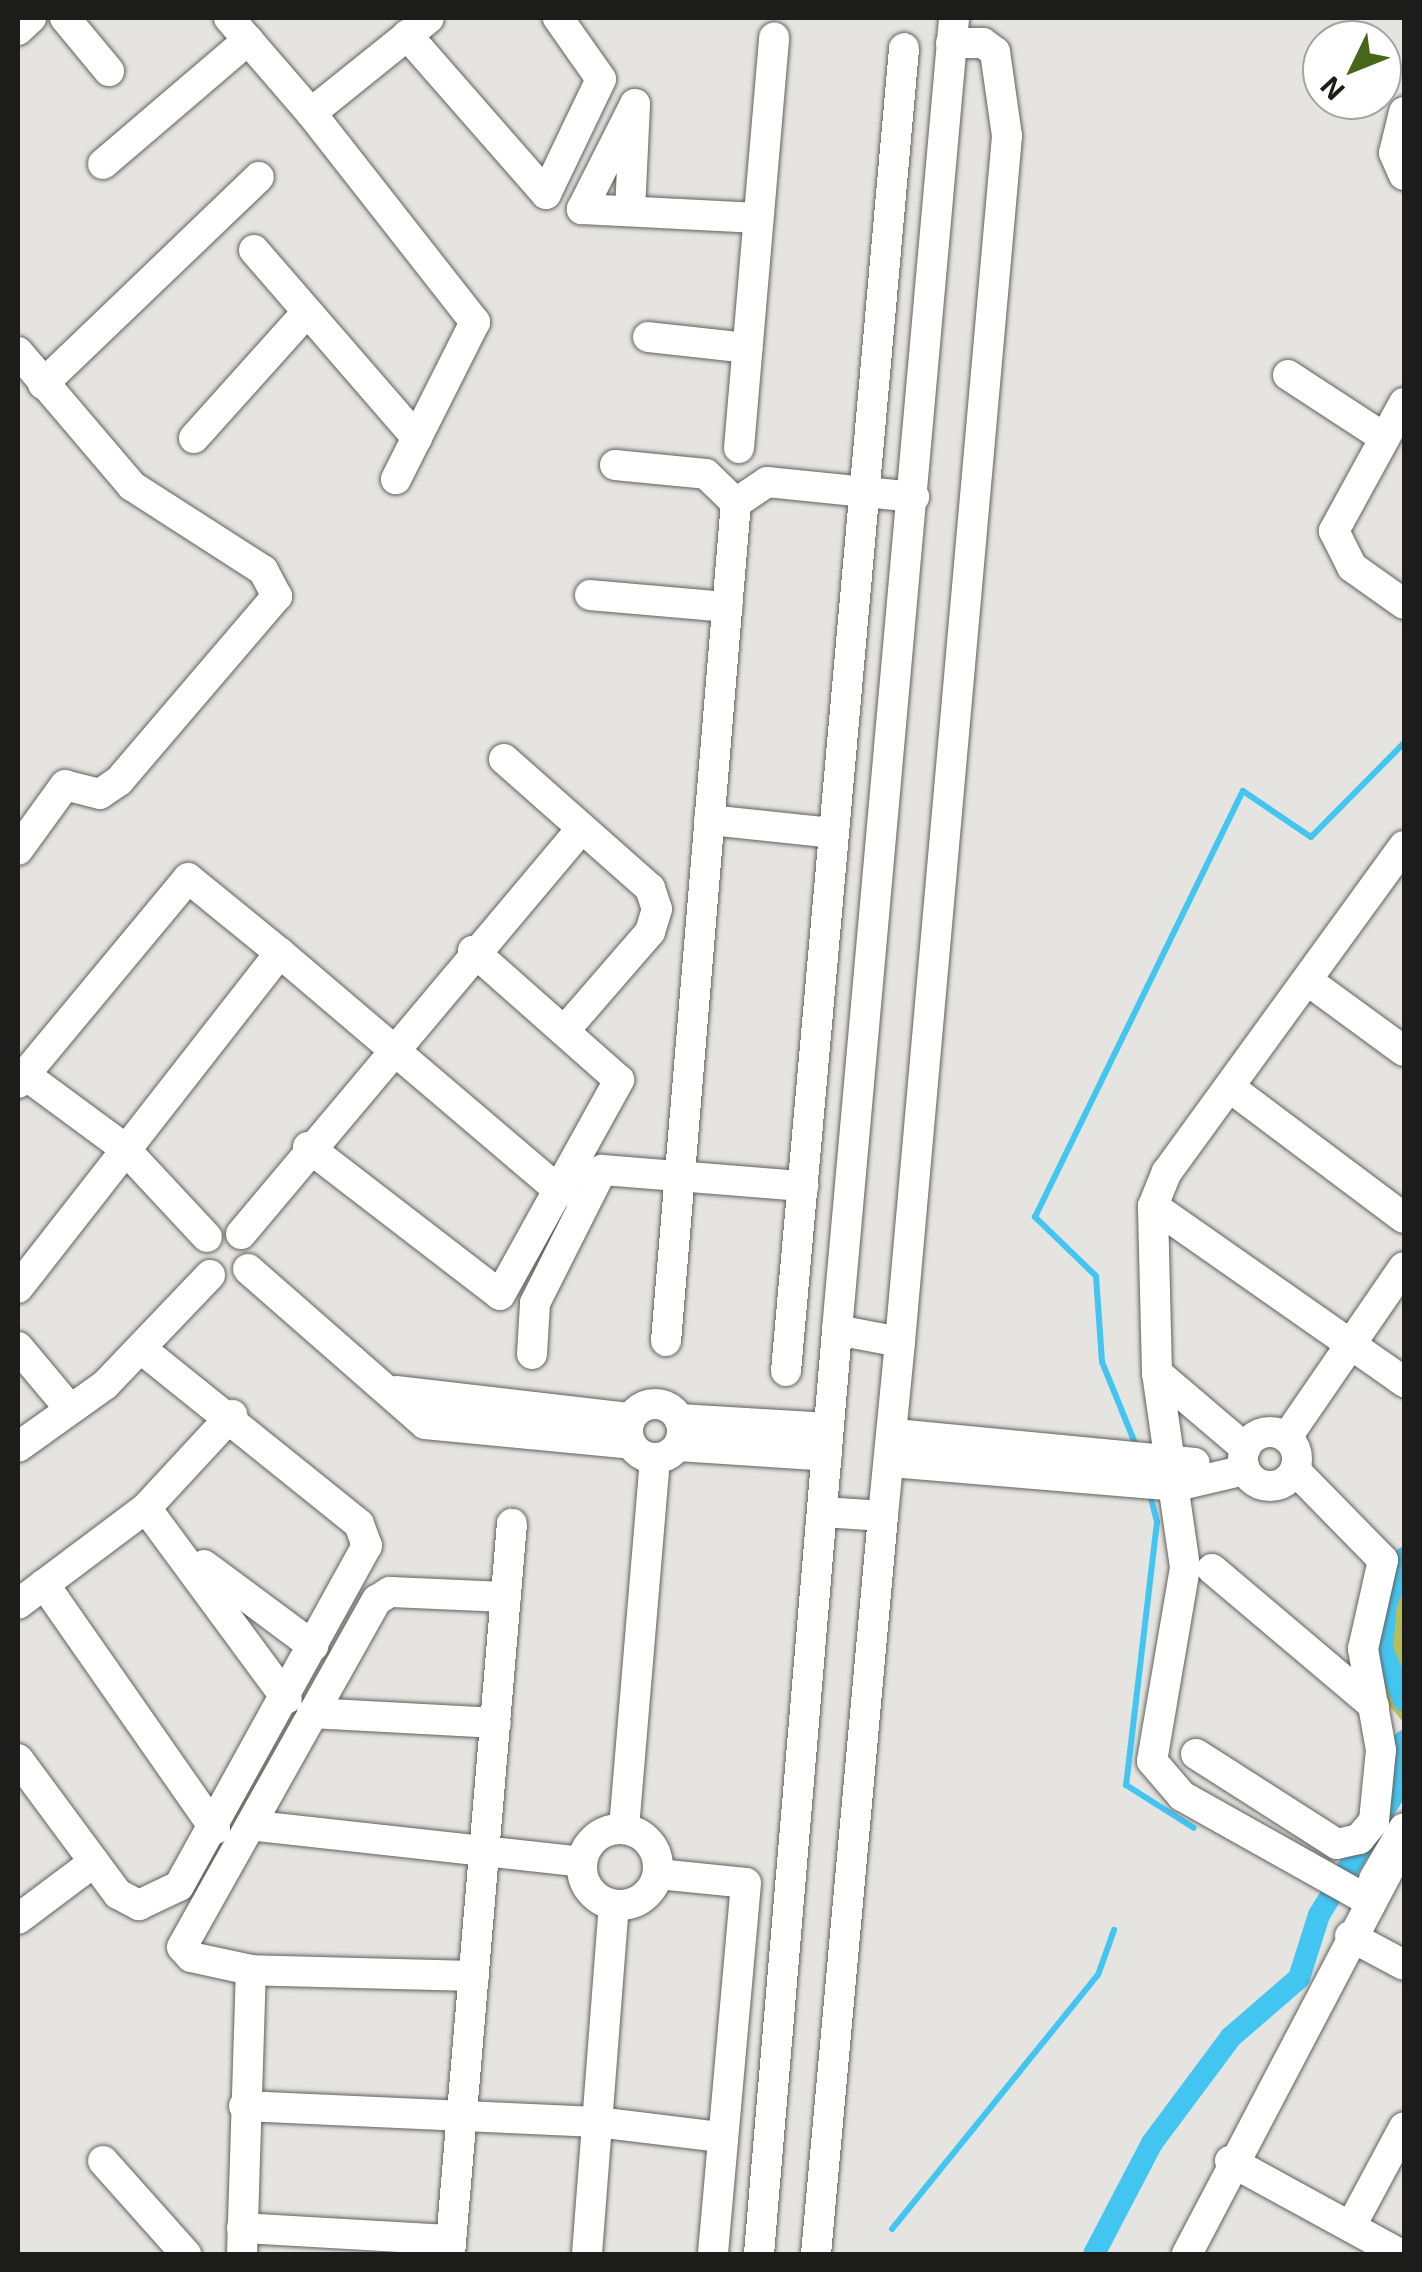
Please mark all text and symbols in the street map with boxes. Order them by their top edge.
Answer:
north arrow [1302,20,1402,120]
text: N [1312,70,1351,108]

